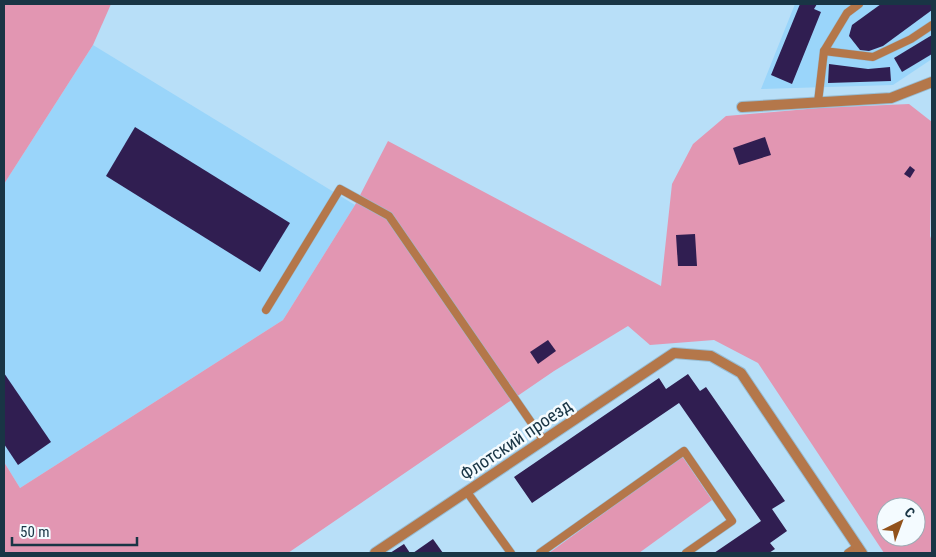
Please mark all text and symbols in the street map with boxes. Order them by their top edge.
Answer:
street label: Флотский проезд [456,394,576,485]
north arrow [876,497,926,547]
text: С [901,504,918,521]
scale bar [12,514,138,546]
text: 50 m [20,523,50,541]

